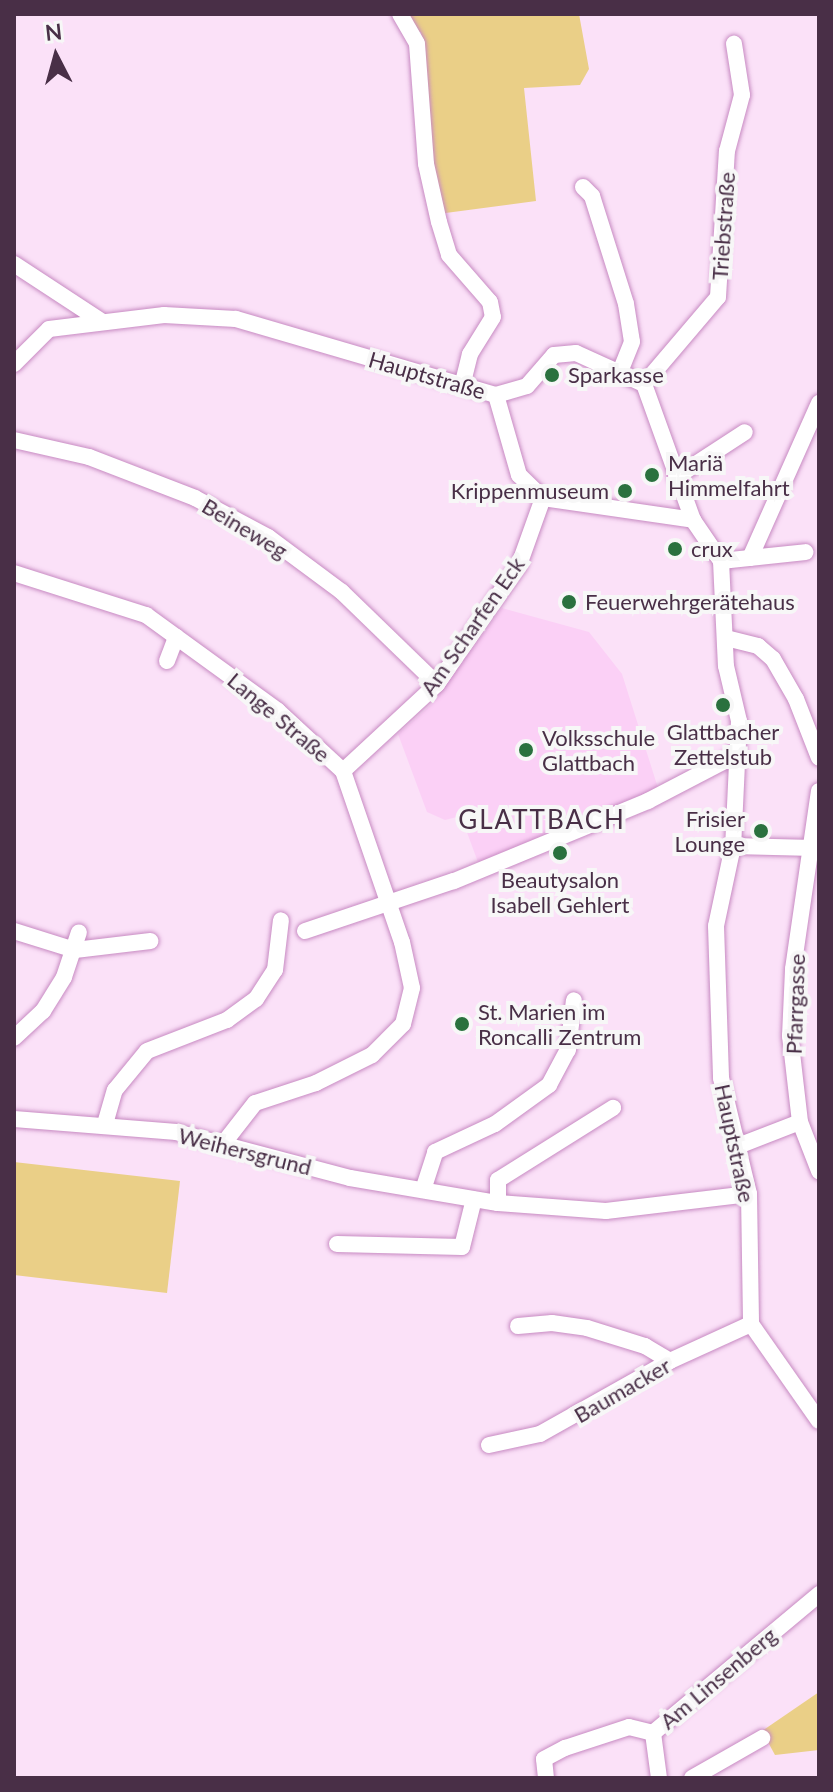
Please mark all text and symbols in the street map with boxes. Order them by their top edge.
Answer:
north arrow [16,16,96,96]
text: N [44,17,63,46]
street label: Triebstraße [706,171,740,281]
street label: Hauptstraße [366,346,488,404]
place label: Sparkasse [568,362,664,388]
marker: Sparkasse [543,366,561,384]
place label: Mariä Himmelfahrt [668,449,790,500]
marker: Mariä Himmelfahrt [643,466,661,484]
place label: Krippenmuseum [451,478,609,504]
marker: Krippenmuseum [616,482,634,500]
street label: Beineweg [198,492,292,564]
place label: crux [691,536,733,562]
marker: crux [666,540,684,558]
street label: Am Scharfen Eck [414,552,530,700]
place label: Feuerwehrgerätehaus [585,589,795,615]
marker: Feuerwehrgerätehaus [560,593,578,611]
street label: Lange Straße [222,667,336,767]
marker: Glattbacher Zettelstub [714,696,732,714]
place label: Glattbacher Zettelstub [667,718,779,770]
place label: Volksschule Glattbach [542,724,655,776]
marker: Volksschule Glattbach [517,741,535,759]
district label: GLATTBACH [458,804,626,836]
place label: Frisier Lounge [675,805,745,856]
marker: Frisier Lounge [752,822,770,840]
marker: Beautysalon Isabell Gehlert [551,844,569,862]
place label: Beautysalon Isabell Gehlert [491,866,629,918]
street label: Pfarrgasse [780,953,810,1055]
place label: St. Marien im Roncalli Zentrum [478,998,641,1050]
marker: St. Marien im Roncalli Zentrum [453,1015,471,1033]
street label: Hauptstraße [710,1081,760,1205]
street label: Weihersgrund [176,1122,314,1180]
street label: Baumacker [569,1352,675,1428]
street label: Am Linsenberg [654,1622,782,1734]

